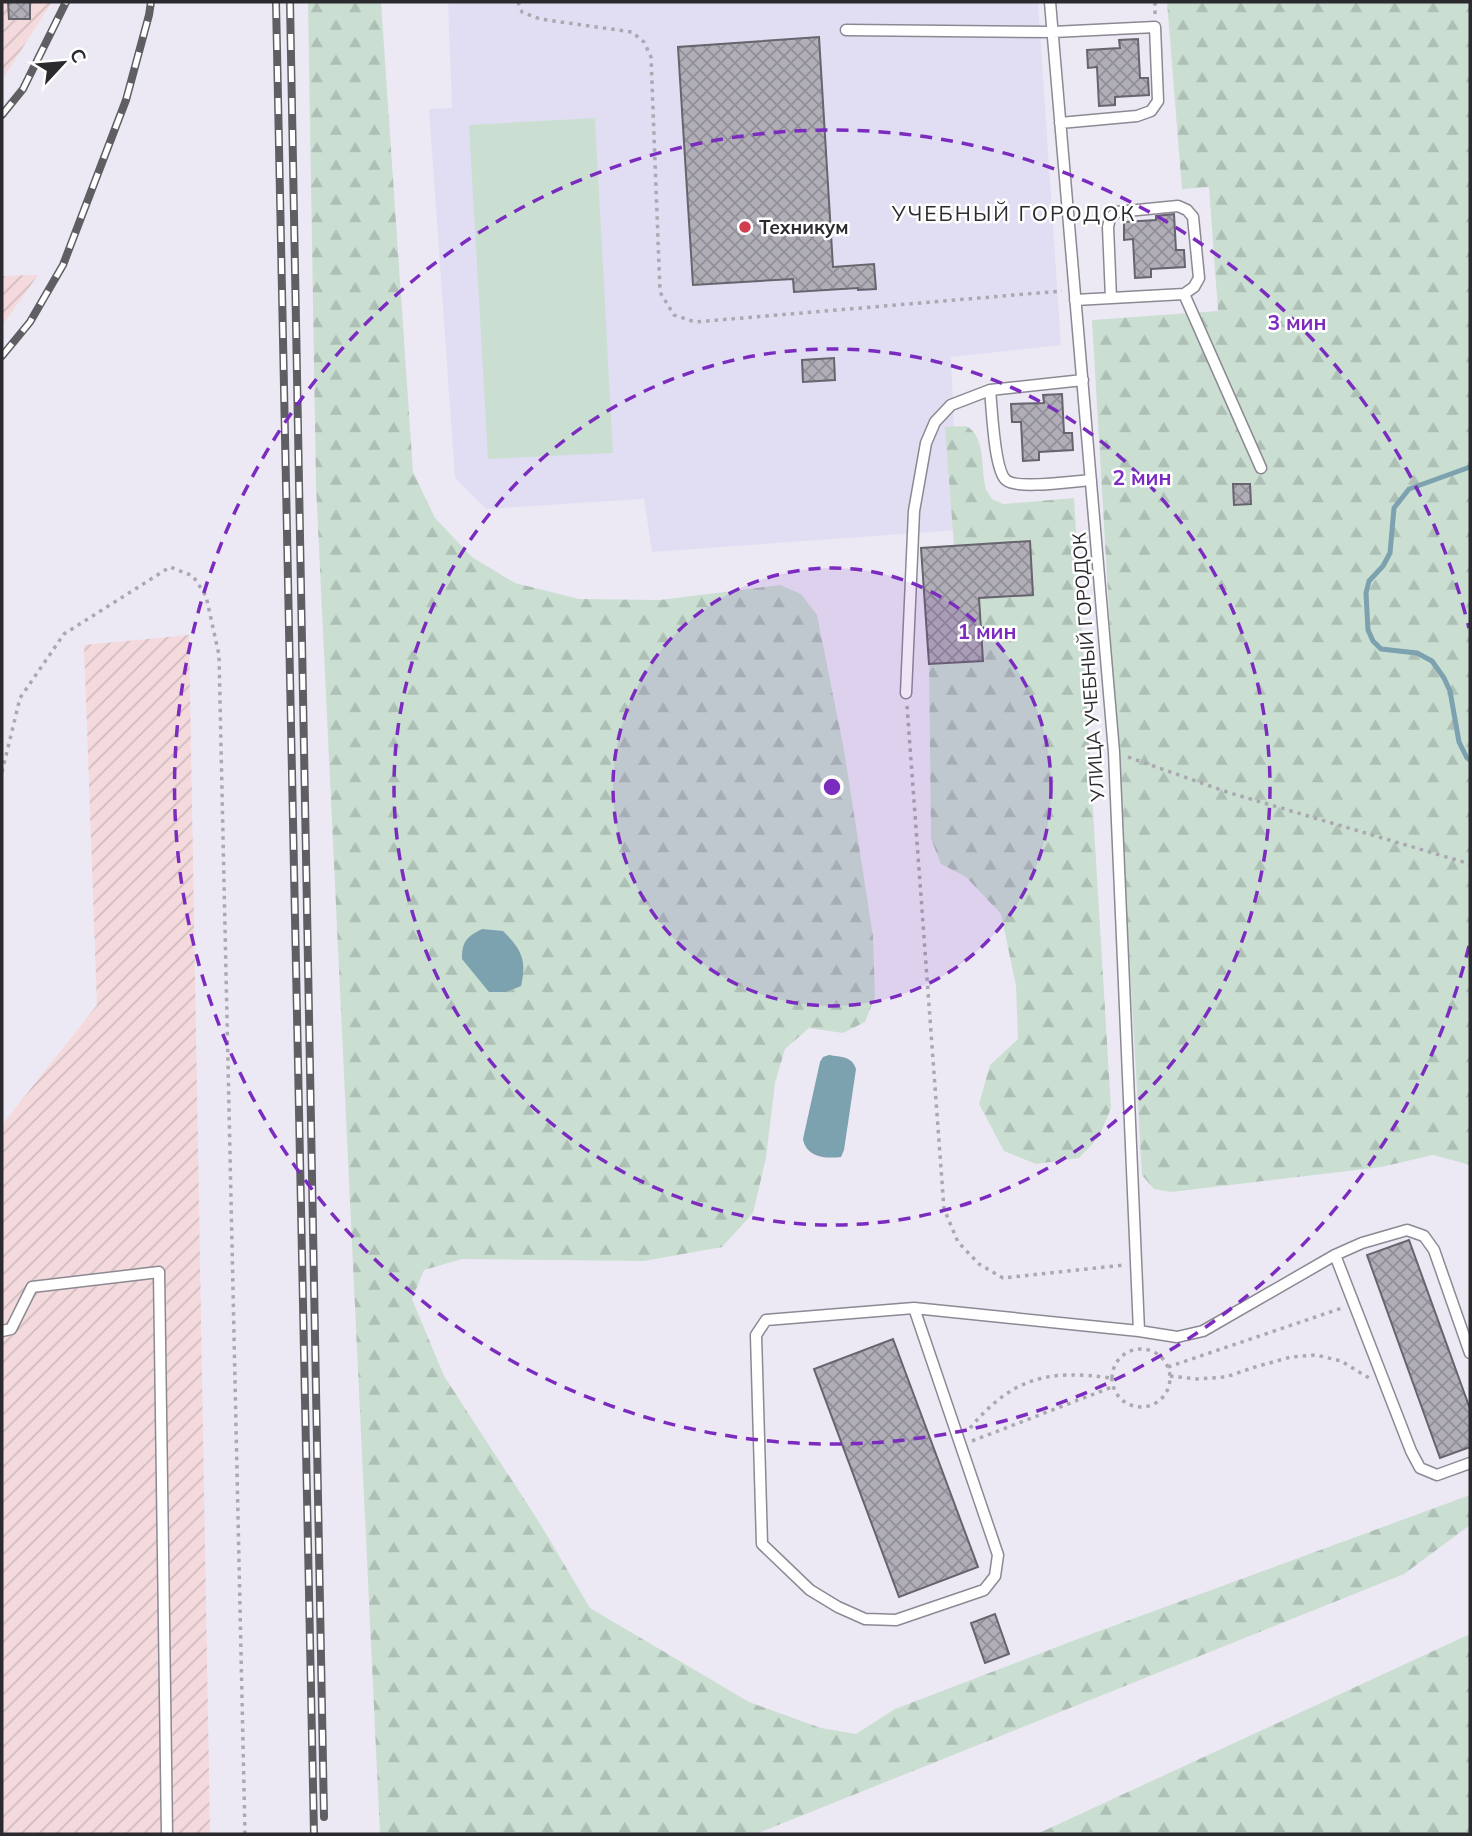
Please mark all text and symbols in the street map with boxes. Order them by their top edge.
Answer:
north arrow [28,28,98,98]
text: С [65,44,92,67]
district label: УЧЕБНЫЙ ГОРОДОК [891,200,1136,226]
place label: Техникум [759,215,849,239]
marker: Техникум [737,219,753,235]
text: 3 мин [1268,309,1326,335]
text: 2 мин [1113,464,1171,490]
street label: УЛИЦА УЧЕБНЫЙ ГОРОДОК [1067,531,1109,803]
text: 1 мин [958,618,1016,644]
centre of rings [820,775,844,799]

